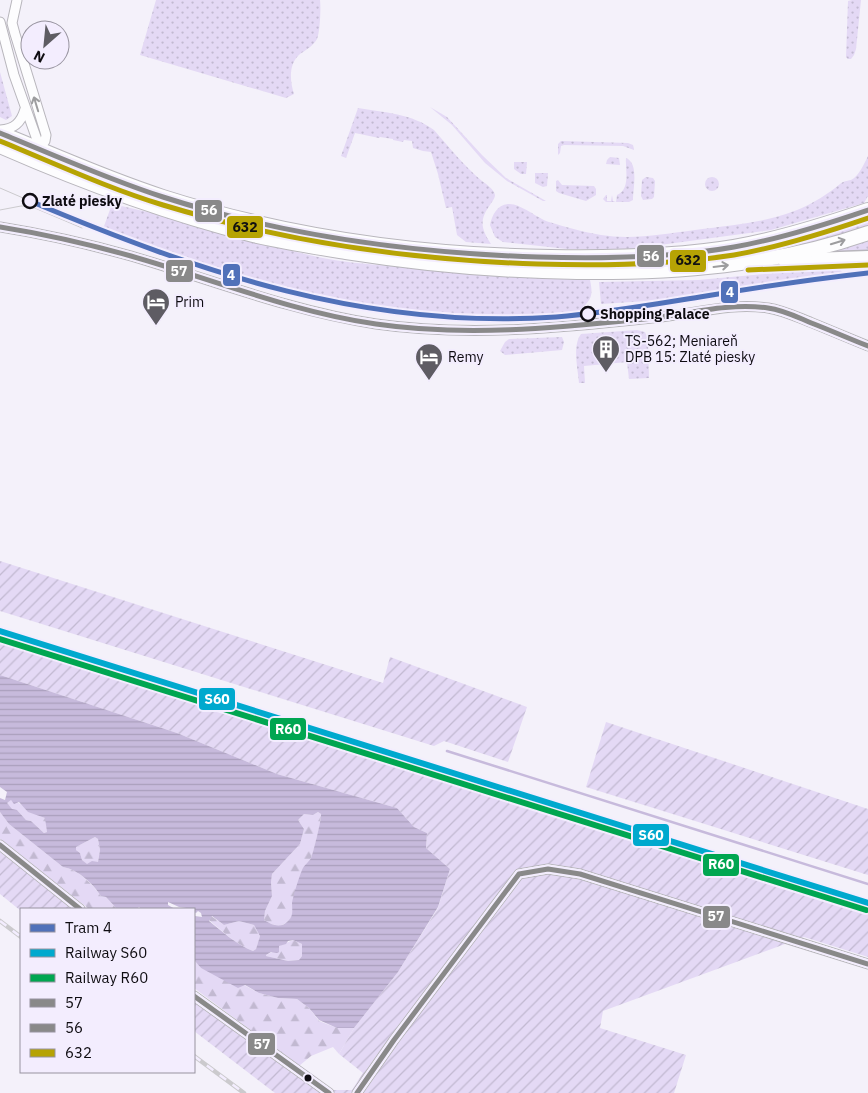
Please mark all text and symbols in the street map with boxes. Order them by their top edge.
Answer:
north arrow [20,20,70,70]
text: N [30,46,48,67]
one-way arrow [31,97,40,112]
place label: Zlaté piesky [42,192,123,210]
marker: Zlaté piesky [22,193,38,209]
line badge: 56 [194,199,223,223]
text: 56 [201,201,217,219]
line badge: 632 [226,215,264,239]
text: 632 [232,218,258,236]
one-way arrow [829,237,845,247]
line badge: 56 [636,244,665,268]
text: 56 [643,247,659,265]
line badge: 632 [669,249,707,273]
text: 632 [675,251,701,269]
line badge: 57 [165,259,194,283]
one-way arrow [713,261,729,271]
text: 57 [171,262,187,280]
line badge: 4 [222,263,241,287]
text: 4 [227,266,235,284]
line badge: 4 [720,280,739,304]
text: 4 [726,283,734,301]
hotel icon: Prim [141,287,171,326]
place label: Prim [175,293,204,311]
place label: Shopping Palace [600,305,710,323]
marker: Shopping Palace [580,306,596,322]
place label: TS-562; Meniareň DPB 15: Zlaté piesky [625,332,755,366]
building icon: TS-562; Meniareň DPB 15: Zlaté piesky [591,334,621,373]
hotel icon: Remy [414,342,444,381]
place label: Remy [448,348,484,366]
line badge: S60 [198,687,236,711]
text: S60 [204,690,230,708]
line badge: R60 [269,717,307,741]
text: R60 [275,720,301,738]
line badge: S60 [632,823,670,847]
text: S60 [638,826,664,844]
line badge: R60 [702,853,740,877]
text: R60 [708,855,734,873]
line badge: 57 [702,905,731,929]
text: 57 [708,907,724,925]
legend [20,908,195,1073]
text: Tram 4 [65,918,112,937]
text: Railway S60 [65,943,147,962]
text: Railway R60 [65,968,148,987]
text: 57 [65,993,83,1012]
text: 56 [65,1018,83,1037]
line badge: 57 [247,1032,276,1056]
text: 57 [254,1035,270,1053]
text: 632 [65,1043,92,1062]
unlabelled marker [303,1073,313,1083]

